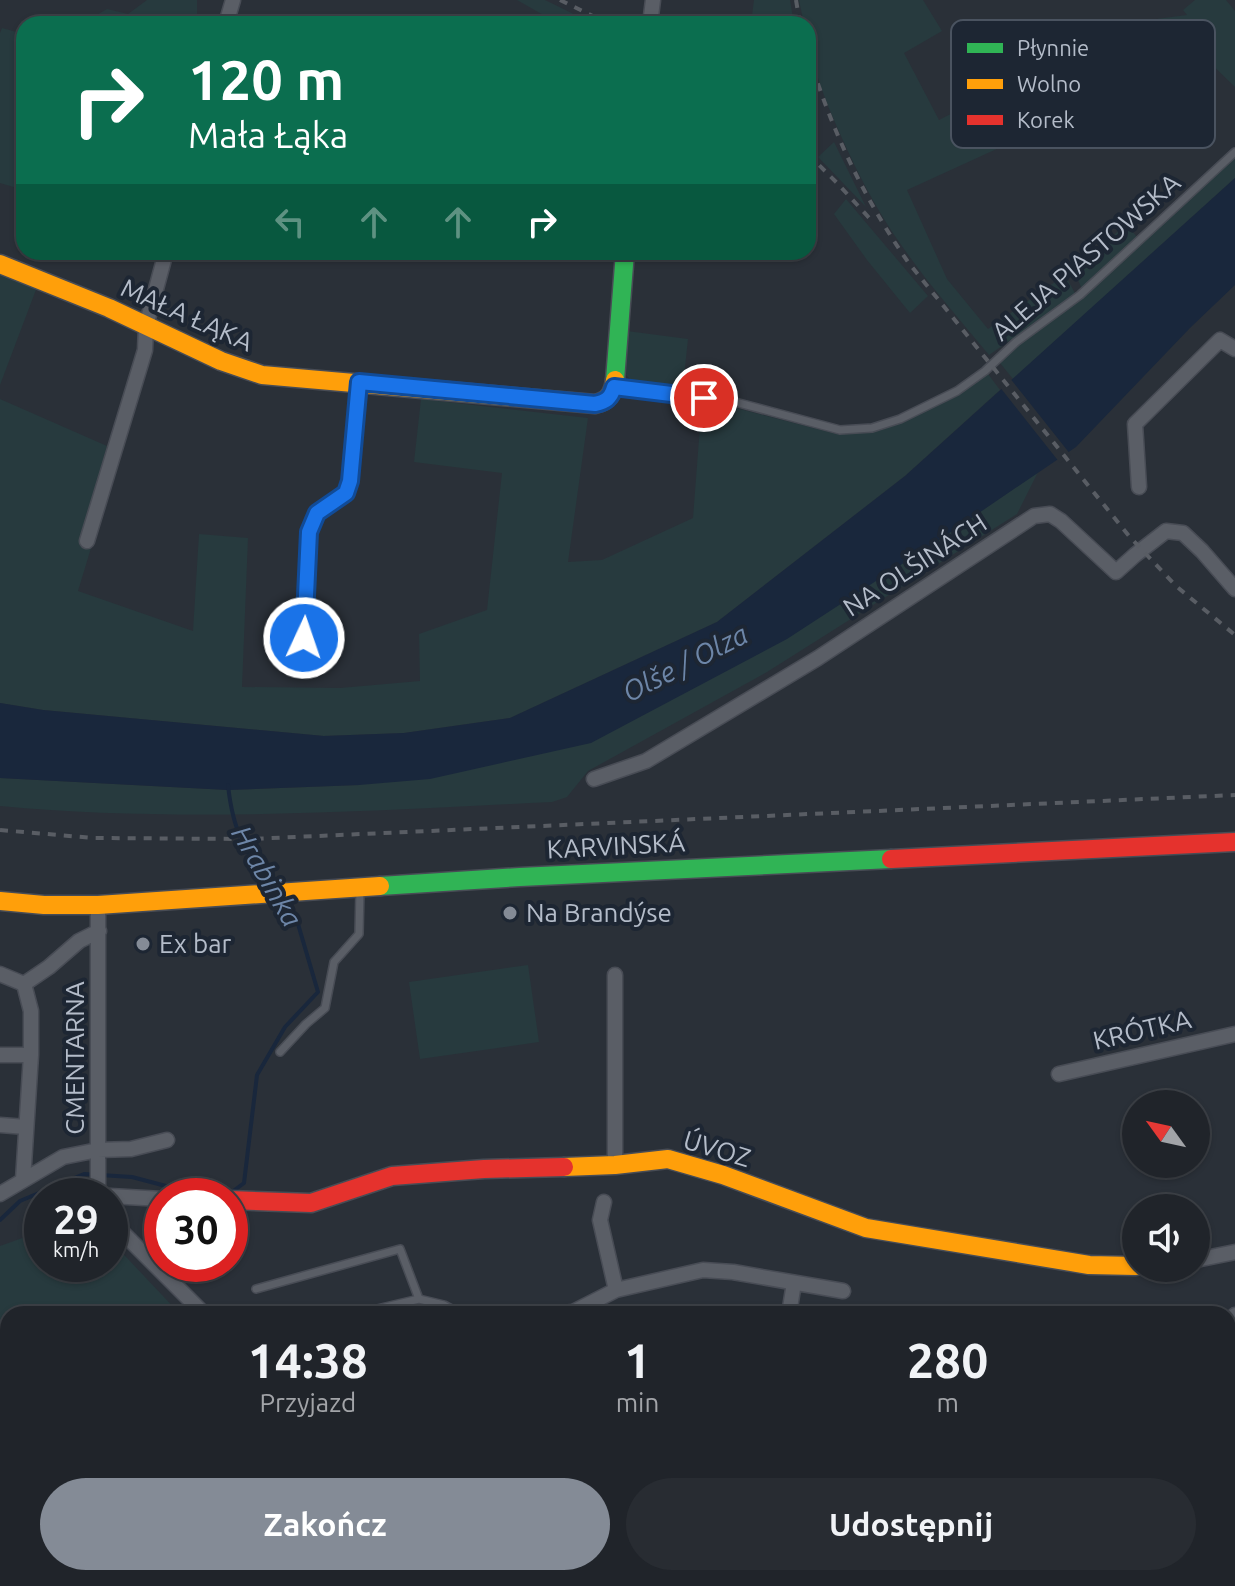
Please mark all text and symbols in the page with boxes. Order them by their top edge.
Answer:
legend [951,20,1215,148]
text: Płynnie [1017,35,1089,60]
icon: right [56,48,160,152]
text: 120 m [188,48,344,111]
text: Wolno [1017,71,1081,96]
text: Korek [1017,107,1075,132]
text: Mała Łąka [188,114,348,155]
street label: ALEJA PIASTOWSKA [986,167,1186,346]
icon: left [268,200,312,244]
icon: ahead [352,200,396,244]
icon: ahead [436,200,480,244]
icon: right [520,200,564,244]
street label: MAŁA ŁĄKA [117,272,258,357]
pin [670,364,738,432]
icon: arrive [682,376,726,420]
street label: NA OLŠINÁCH [837,507,992,622]
position arrow [262,596,346,680]
water label: Olše / Olza [617,618,753,707]
water label: Hrabinka [226,820,309,932]
street label: KARVINSKÁ [546,826,686,864]
place label: Na Brandýse [526,898,672,927]
marker: Na Brandýse [501,904,519,922]
place label: Ex bar [159,929,232,958]
marker: Ex bar [134,935,152,953]
street label: CMENTARNA [60,981,89,1135]
street label: KRÓTKA [1090,1004,1194,1055]
north arrow [1122,1090,1210,1178]
map controls [1122,1090,1210,1282]
street label: ÚVOZ [680,1124,755,1172]
speed limit sign: 30 [144,1178,248,1282]
button: sound [1122,1194,1210,1282]
text: 29 [53,1197,99,1242]
text: km/h [53,1238,99,1261]
text: 14:38 [248,1333,368,1387]
text: 1 [624,1333,651,1387]
text: 280 [907,1333,988,1387]
text: Przyjazd [260,1388,356,1417]
text: min [616,1388,659,1417]
text: m [936,1388,959,1417]
button: Zakończ [40,1478,610,1570]
button: Udostępnij [626,1478,1196,1570]

